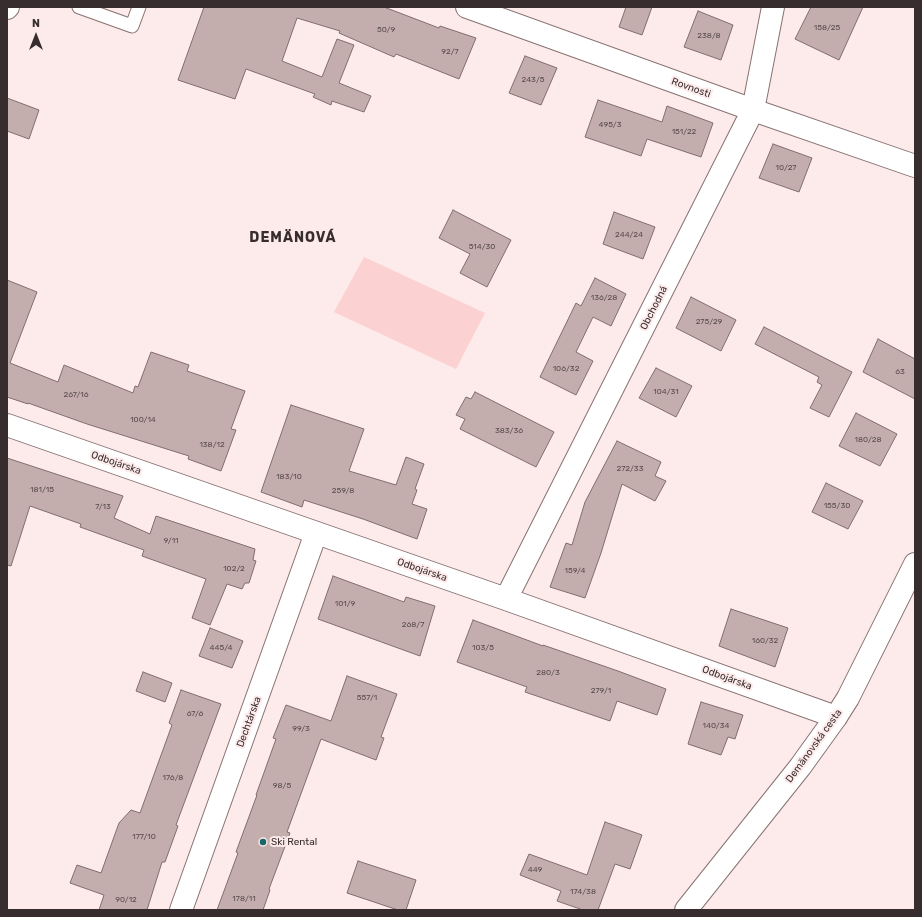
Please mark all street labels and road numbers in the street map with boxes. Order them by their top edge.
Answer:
street label: Rovnosti [670,75,712,101]
street label: Obchodná [638,284,670,332]
street label: Odbojárska [89,449,143,477]
street label: Odbojárska [395,556,449,584]
street label: Odbojárska [701,663,753,693]
street label: Dechtárska [234,695,264,749]
street label: Demänovská cesta [783,707,845,785]

